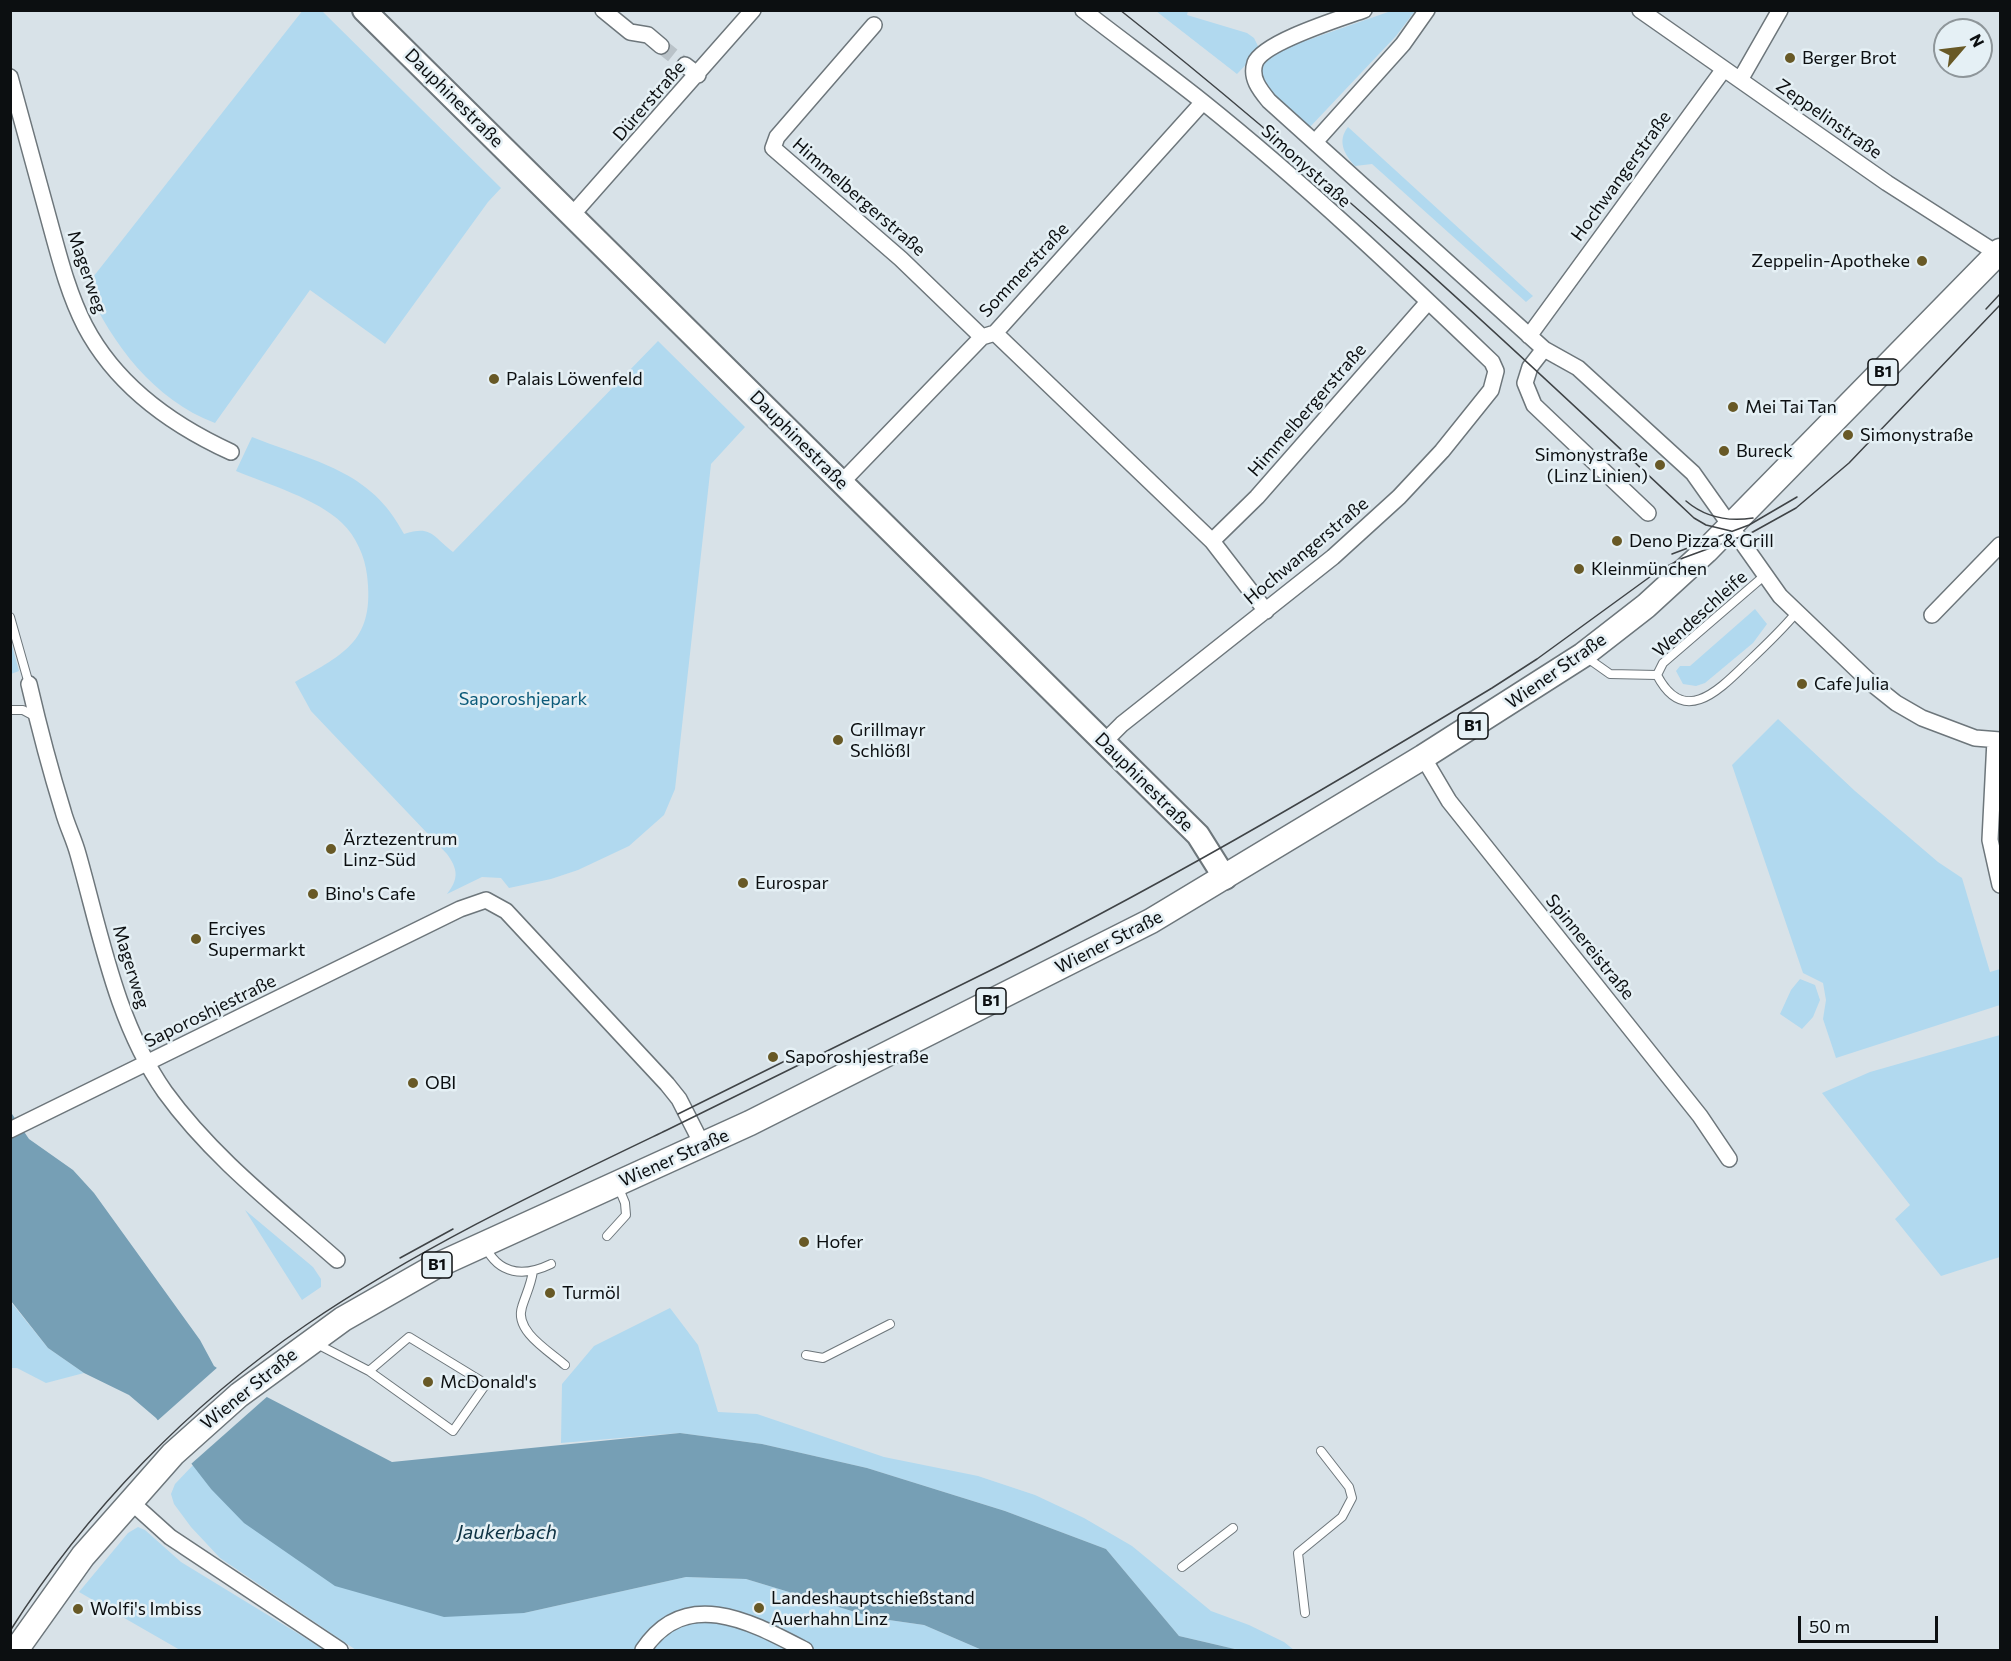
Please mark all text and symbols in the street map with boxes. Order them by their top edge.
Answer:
north arrow [1933,18,1993,78]
text: N [1966,30,1989,50]
street label: Dauphinestraße [400,44,508,152]
place label: Berger Brot [1802,47,1897,69]
marker: Berger Brot [1783,51,1797,65]
street label: Dürerstraße [608,57,690,145]
street label: Zeppelinstraße [1772,75,1886,163]
street label: Hochwangerstraße [1567,107,1675,245]
street label: Simonystraße [1257,120,1355,212]
street label: Himmelbergerstraße [788,133,930,261]
street label: Sommerstraße [975,218,1073,322]
street label: Magerweg [63,228,111,316]
place label: Zeppelin-Apotheke [1751,250,1910,272]
marker: Zeppelin-Apotheke [1915,254,1929,268]
street label: Himmelbergerstraße [1243,339,1371,481]
road number: B1 [1868,359,1898,385]
place label: Palais Löwenfeld [506,368,643,390]
marker: Palais Löwenfeld [487,372,501,386]
street label: Dauphinestraße [745,386,853,494]
place label: Mei Tai Tan [1745,396,1837,418]
marker: Mei Tai Tan [1726,400,1740,414]
place label: Simonystraße [1860,424,1973,446]
marker: Simonystraße [1841,428,1855,442]
place label: Bureck [1736,440,1793,462]
place label: Simonystraße (Linz Linien) [1535,444,1648,486]
marker: Bureck [1717,444,1731,458]
marker: Simonystraße (Linz Linien) [1653,458,1667,472]
street label: Hochwangerstraße [1239,493,1373,609]
place label: Deno Pizza & Grill [1629,530,1774,552]
marker: Deno Pizza & Grill [1610,534,1624,548]
place label: Kleinmünchen [1591,558,1707,580]
marker: Kleinmünchen [1572,562,1586,576]
street label: Wendeschleife [1649,566,1751,662]
street label: Wiener Straße [1502,628,1610,714]
place label: Cafe Julia [1814,673,1889,695]
marker: Cafe Julia [1795,677,1809,691]
park label: Saporoshjepark [459,688,587,710]
road number: B1 [1458,713,1488,739]
place label: Grillmayr Schlößl [850,719,926,762]
street label: Dauphinestraße [1090,728,1198,836]
marker: Grillmayr Schlößl [831,733,845,747]
place label: Ärztezentrum Linz-Süd [343,828,457,870]
marker: Ärztezentrum Linz-Süd [324,842,338,856]
place label: Eurospar [755,872,829,894]
marker: Eurospar [736,876,750,890]
place label: Bino's Cafe [325,883,415,905]
marker: Bino's Cafe [306,887,320,901]
street label: Spinnereistraße [1541,890,1639,1004]
street label: Wiener Straße [1052,906,1166,978]
place label: Erciyes Supermarkt [208,918,305,960]
street label: Magerweg [108,923,154,1011]
marker: Erciyes Supermarkt [189,932,203,946]
street label: Saporoshjestraße [141,970,279,1052]
road number: B1 [976,988,1006,1014]
place label: Saporoshjestraße [785,1046,929,1068]
marker: Saporoshjestraße [766,1050,780,1064]
place label: OBI [425,1072,456,1094]
marker: OBI [406,1076,420,1090]
street label: Wiener Straße [616,1124,732,1192]
place label: Hofer [816,1231,863,1253]
marker: Hofer [797,1235,811,1249]
road number: B1 [422,1252,452,1278]
place label: Turmöl [562,1282,620,1304]
marker: Turmöl [543,1286,557,1300]
street label: Wiener Straße [197,1344,301,1434]
place label: McDonald's [440,1371,537,1393]
marker: McDonald's [421,1375,435,1389]
water label: Jaukerbach [457,1520,557,1544]
place label: Landeshauptschießstand Auerhahn Linz [771,1587,975,1630]
place label: Wolfi's Imbiss [90,1598,202,1620]
marker: Landeshauptschießstand Auerhahn Linz [752,1601,766,1615]
marker: Wolfi's Imbiss [71,1602,85,1616]
scale bar [1801,1604,1940,1642]
text: 50 m [1809,1615,1850,1637]

